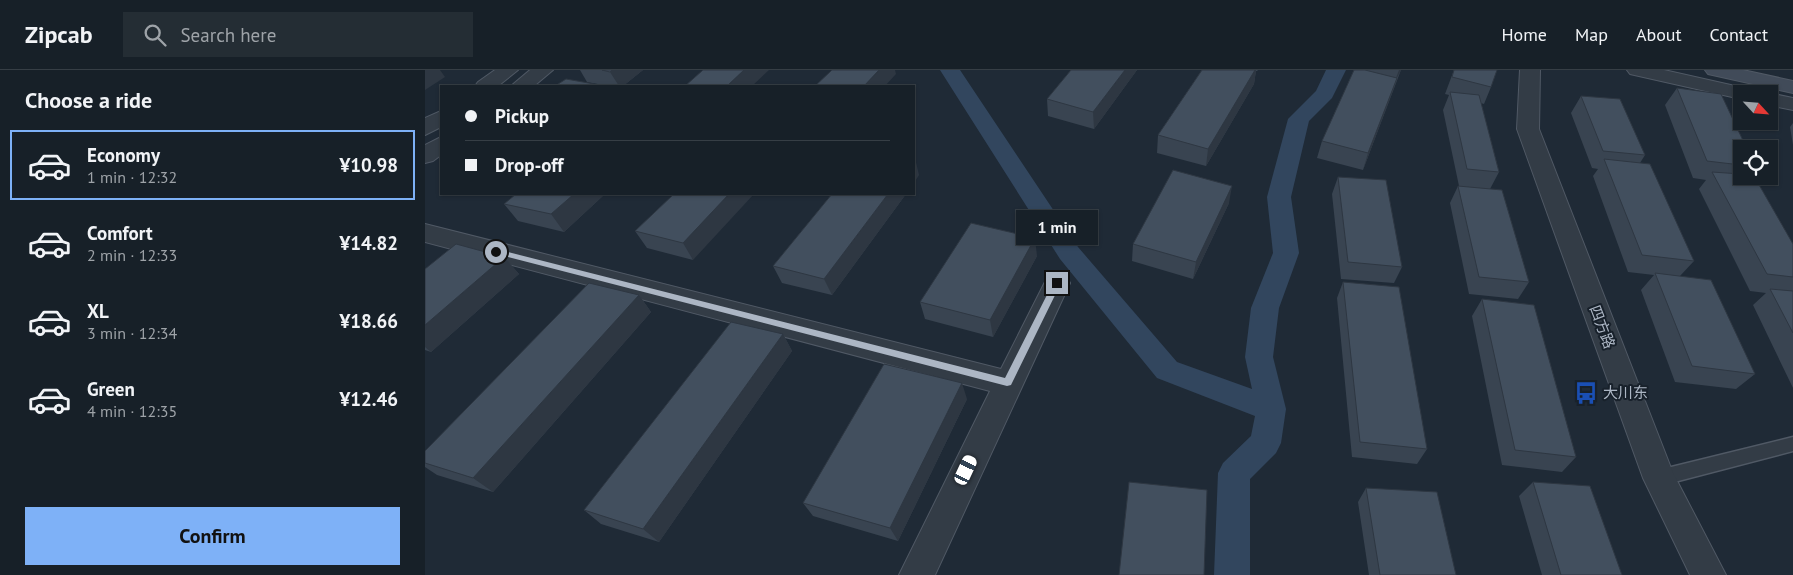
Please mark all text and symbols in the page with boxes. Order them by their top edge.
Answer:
search box [123,12,473,57]
text: Zipcab [25,19,93,50]
icon: search [141,21,169,49]
text: Search here [181,23,276,47]
text: Home [1501,23,1547,46]
text: Map [1575,23,1608,46]
text: About [1636,23,1682,46]
text: Contact [1710,23,1768,46]
north arrow [1733,85,1777,130]
map controls [1733,85,1778,185]
text: Choose a ride [25,86,152,114]
text: Pickup [495,104,549,128]
button: locate [1733,140,1778,185]
icon: car [27,143,72,188]
text: Economy [87,143,160,167]
text: ¥10.98 [339,153,398,177]
text: Drop-off [495,153,563,177]
text: 1 min · 12:32 [87,167,177,187]
callout: 1 min [1016,210,1098,246]
text: 1 min [1037,217,1077,237]
icon: car [27,221,72,266]
text: Comfort [87,221,153,245]
text: ¥14.82 [339,231,398,255]
route start [485,241,507,263]
text: 2 min · 12:33 [87,245,177,265]
route end [1046,272,1068,294]
icon: car [27,299,72,344]
text: XL [87,299,109,323]
street label: 四方路 [1586,302,1619,351]
text: ¥18.66 [339,309,398,333]
text: 3 min · 12:34 [87,323,177,343]
icon: car [27,377,72,422]
text: Green [87,377,135,401]
bus stop icon: 大川东 [1573,380,1599,406]
place label: 大川东 [1603,383,1648,402]
text: ¥12.46 [339,387,398,411]
text: 4 min · 12:35 [87,401,177,421]
car [952,453,979,487]
button: Confirm [25,507,400,565]

